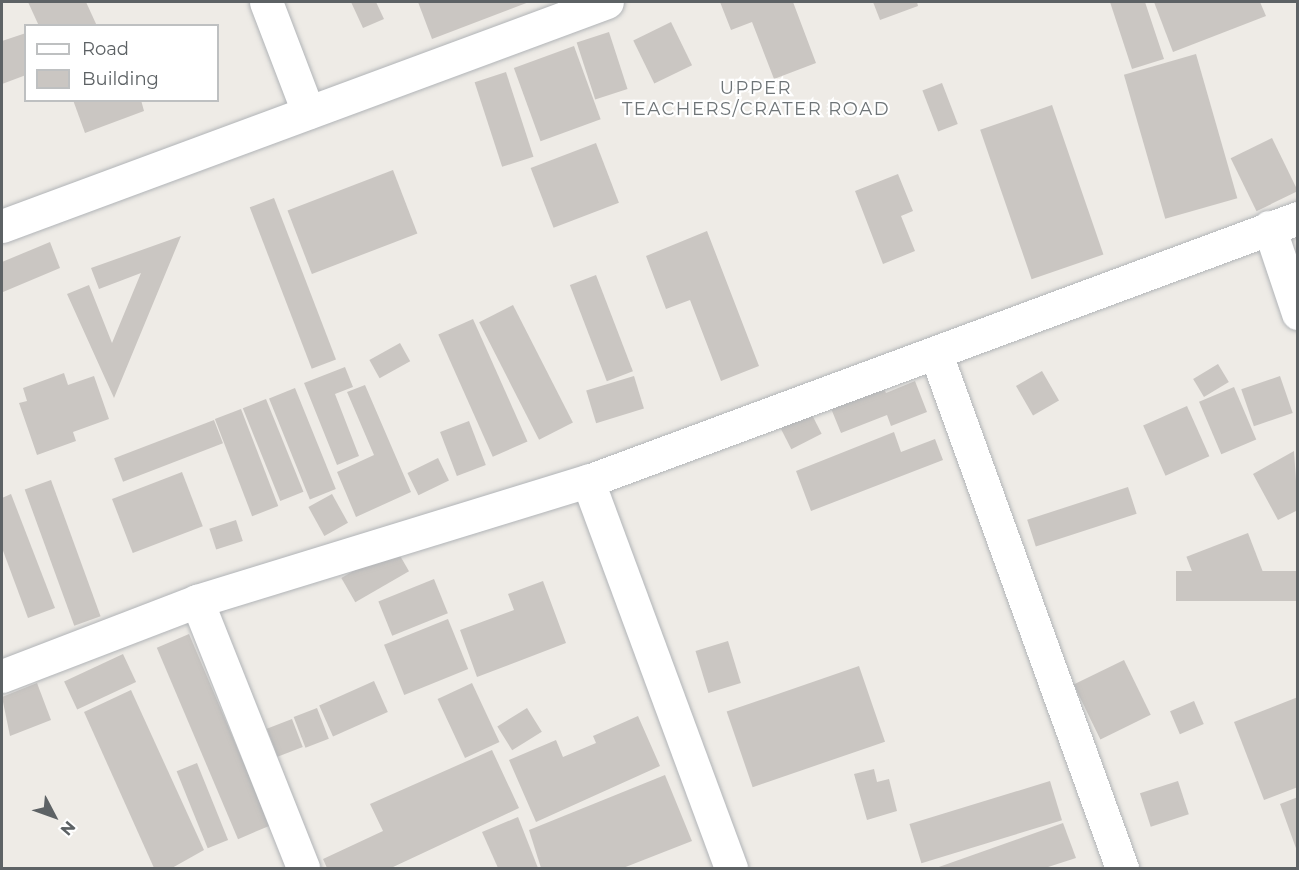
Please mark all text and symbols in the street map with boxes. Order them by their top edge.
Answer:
legend [24,24,219,102]
text: Road [82,38,129,60]
text: Building [82,68,159,90]
district label: UPPER TEACHERS/CRATER ROAD [622,78,890,121]
north arrow [24,786,84,846]
text: N [57,817,79,839]

